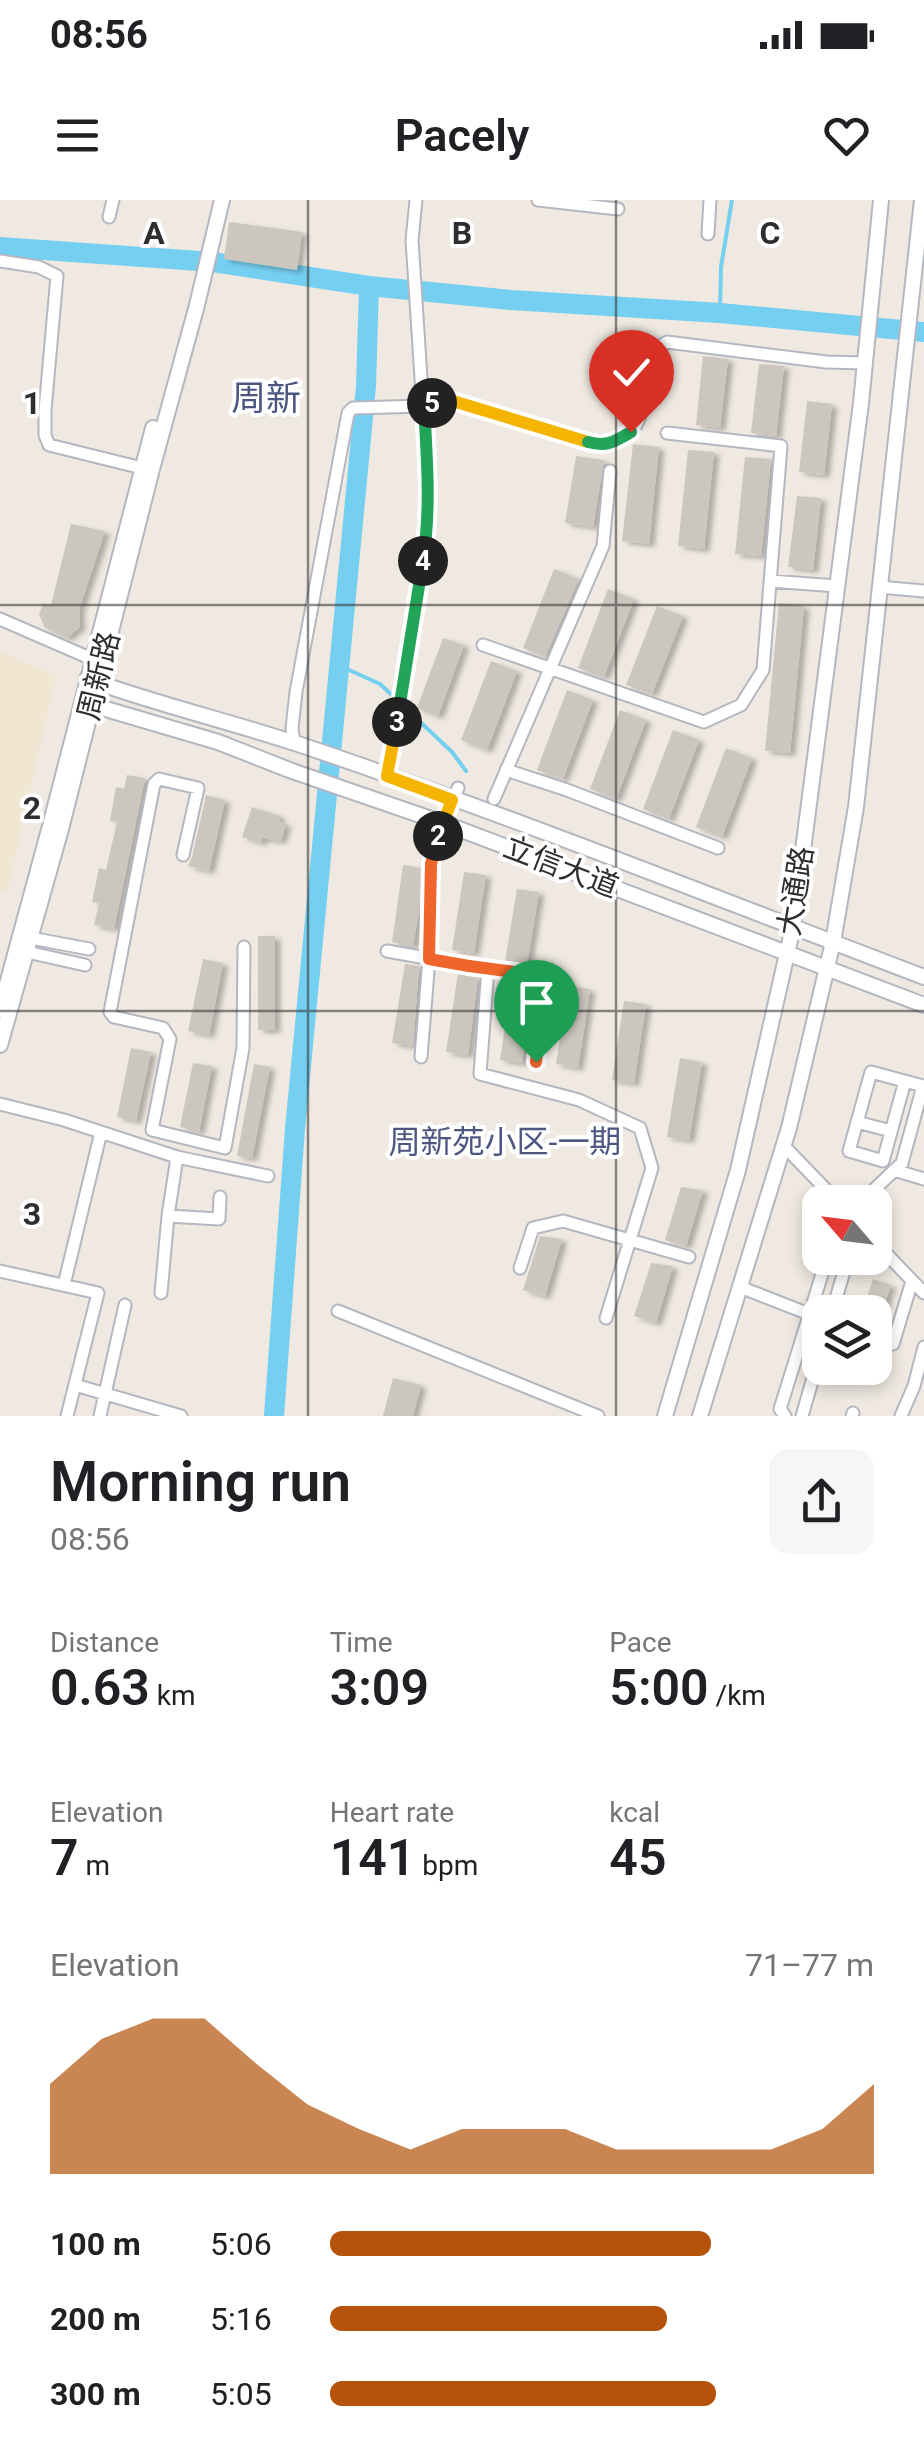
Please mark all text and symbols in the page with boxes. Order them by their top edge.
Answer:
text: 08:56 [50,13,148,57]
icon: menu [50,108,105,163]
icon: heart [819,108,874,163]
text: Pacely [395,109,529,162]
text: A [143,214,165,252]
text: B [452,214,472,252]
text: C [760,214,780,252]
pin [589,330,674,433]
icon: check [604,345,659,400]
district label: 周新 [231,378,301,419]
pin: 5 [407,378,457,428]
text: 1 [23,384,41,422]
text: 5 [424,386,440,419]
pin: 4 [398,536,448,586]
text: 4 [415,544,431,577]
street label: 周新路 [71,628,126,724]
pin: 3 [372,697,422,747]
text: 3 [389,705,405,738]
text: 2 [23,789,41,827]
pin: 2 [413,811,463,861]
text: 2 [430,819,446,852]
street label: 立信大道 [499,829,623,904]
street label: 大通路 [771,844,820,938]
pin [494,960,579,1063]
icon: arrive [509,975,564,1030]
district label: 周新苑小区-一期 [389,1123,621,1161]
north arrow [802,1185,892,1275]
map controls [802,1185,892,1385]
text: 3 [23,1195,41,1233]
button: layers [802,1295,892,1385]
button: share [769,1449,874,1554]
text: Morning run [50,1450,351,1514]
text: 08:56 [50,1520,130,1558]
text: Distance [50,1626,159,1659]
text: Time [330,1626,393,1659]
text: Pace [609,1626,672,1659]
text: 0.63 [50,1659,150,1717]
text: 3:09 [330,1659,429,1717]
text: 5:00 [609,1659,709,1717]
text: km [150,1679,196,1712]
text: /km [709,1679,766,1712]
text: Elevation [50,1796,163,1829]
text: Heart rate [330,1796,454,1829]
text: kcal [609,1796,660,1829]
text: 7 [50,1829,79,1887]
text: 141 [330,1829,415,1887]
text: 45 [609,1829,666,1887]
text: m [79,1849,110,1882]
text: bpm [415,1849,478,1882]
text: Elevation [50,1946,180,1984]
text: 71–77 m [745,1946,874,1984]
text: 100 m [50,2225,141,2263]
text: 5:06 [210,2225,272,2263]
text: 200 m [50,2300,141,2338]
text: 5:16 [210,2300,272,2338]
text: 300 m [50,2375,141,2413]
text: 5:05 [210,2375,272,2413]

